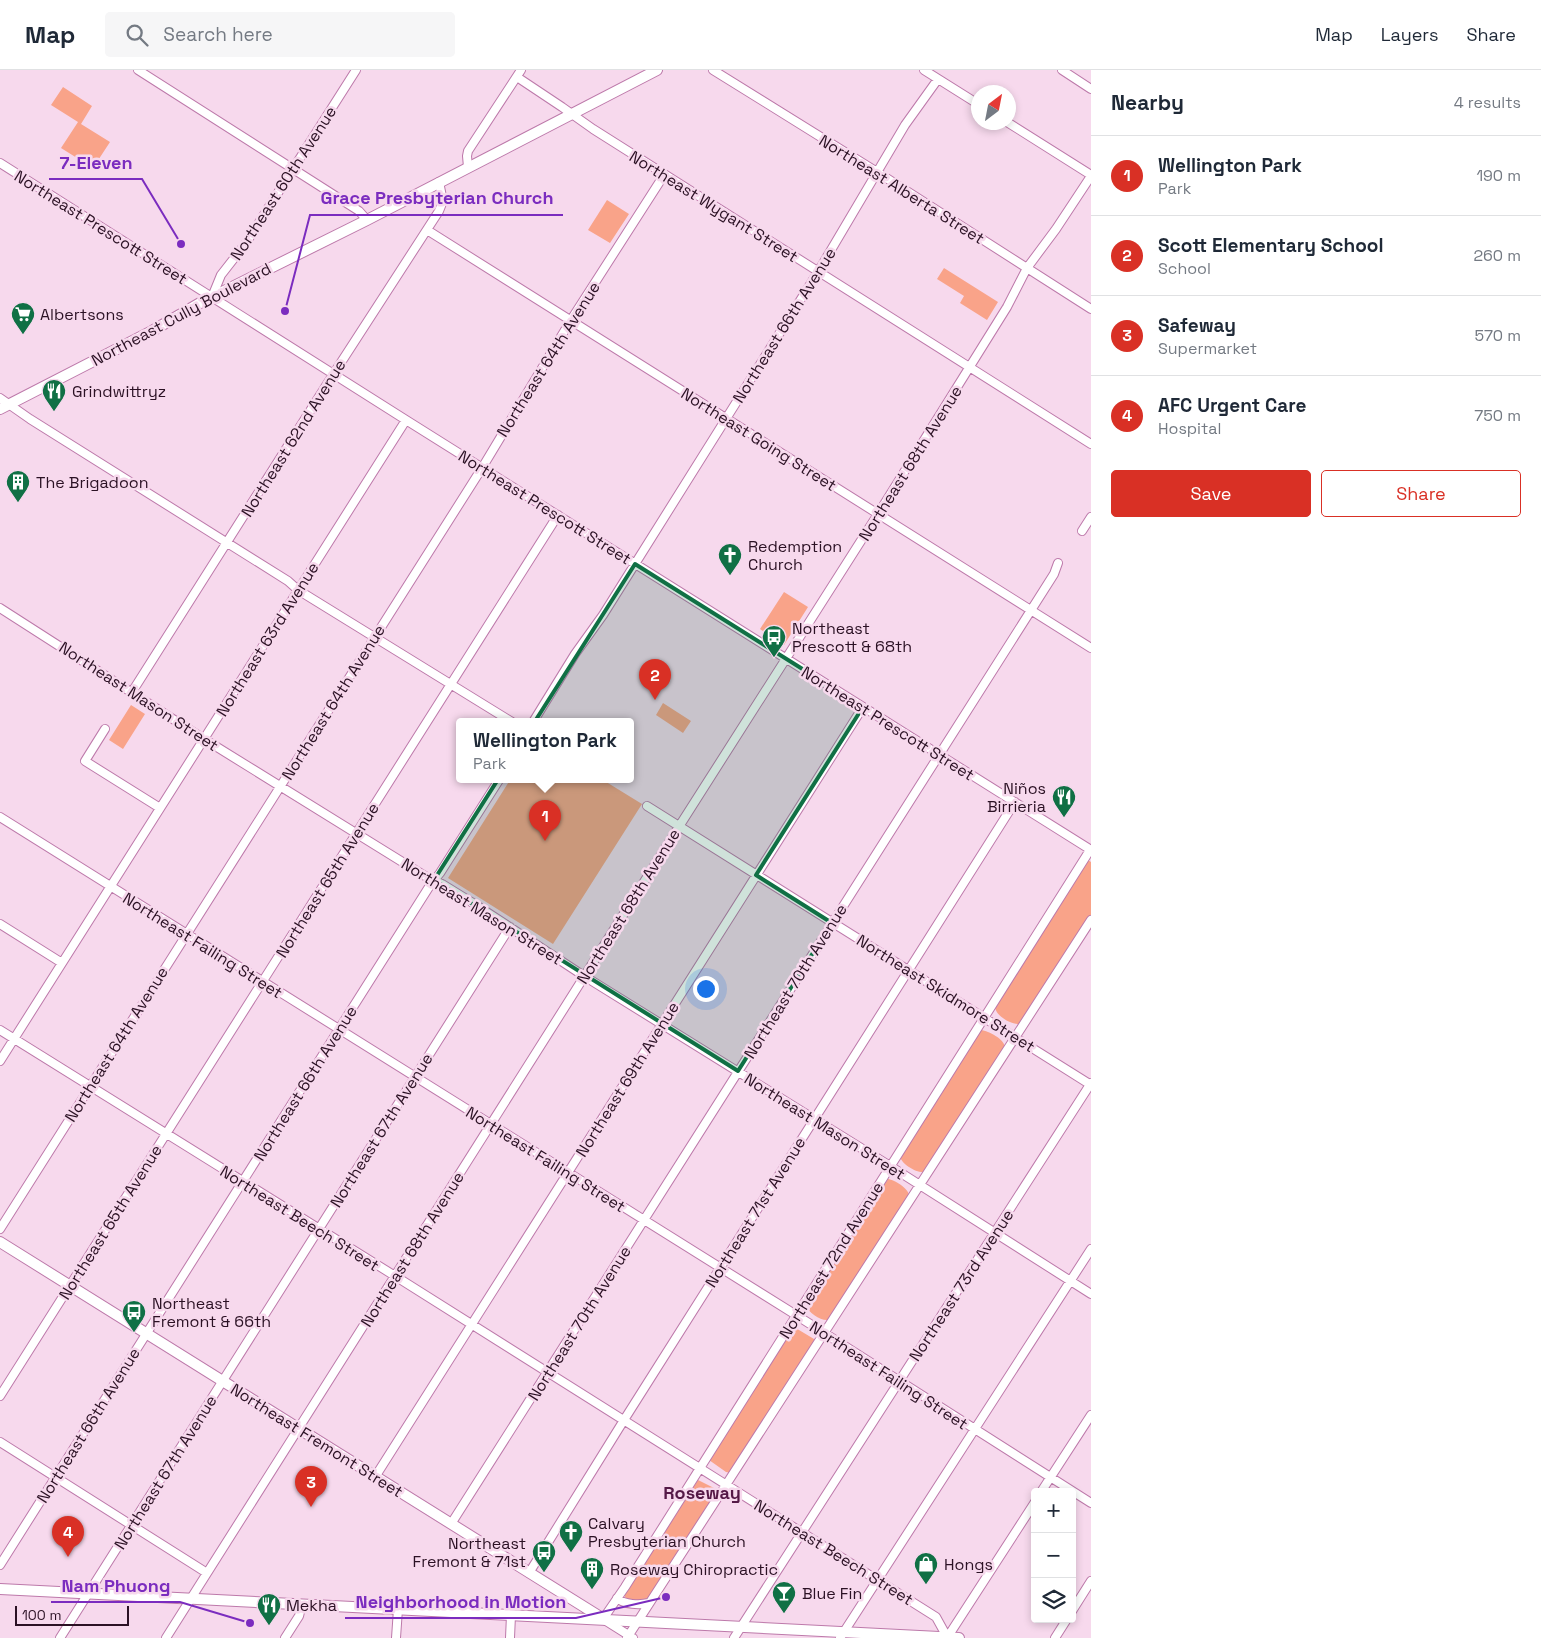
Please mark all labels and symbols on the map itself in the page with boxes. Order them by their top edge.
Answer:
north arrow [971,85,1016,130]
street label: Northeast 60th Avenue [226,102,341,264]
street label: Northeast Alberta Street [815,130,988,249]
callout: 7-Eleven [49,146,142,179]
street label: Northeast Wygant Street [625,146,802,267]
text: 7-Eleven [60,151,132,174]
street label: Northeast Prescott Street [10,165,191,289]
callout: Grace Presbyterian Church [310,182,563,215]
text: Grace Presbyterian Church [321,186,553,209]
street label: Northeast 66th Avenue [728,244,841,407]
street label: Northeast Cully Boulevard [88,258,275,371]
street label: Northeast 64th Avenue [492,278,605,441]
supermarket icon: Albertsons [10,301,36,335]
place label: Albertsons [40,304,124,325]
street label: Northeast 62nd Avenue [236,356,351,521]
restaurant icon: Grindwittryz [41,378,67,412]
place label: Grindwittryz [72,381,166,402]
street label: Northeast 68th Avenue [854,382,967,545]
street label: Northeast Going Street [677,383,840,496]
street label: Northeast Prescott Street [454,445,635,569]
building icon: The Brigadoon [5,469,31,503]
place label: The Brigadoon [36,472,148,493]
place label: Redemption Church [748,536,842,575]
church icon: Redemption Church [717,542,743,576]
street label: Northeast 63rd Avenue [211,558,323,720]
place label: Northeast Prescott & 68th [792,618,912,657]
street label: Northeast 64th Avenue [277,621,390,784]
bus stop icon: Northeast Prescott & 68th [761,624,787,658]
street label: Northeast Mason Street [55,637,223,756]
pin: 2 [639,659,671,700]
street label: Northeast Prescott Street [797,661,978,785]
place label: Niños Birrieria [987,778,1046,817]
restaurant icon: Niños Birrieria [1051,784,1077,818]
street label: Northeast 65th Avenue [271,799,384,962]
pin: 1 [529,800,561,841]
street label: Northeast 68th Avenue [572,825,685,988]
street label: Northeast Mason Street [397,853,566,970]
street label: Northeast Failing Street [119,888,287,1003]
street label: Northeast 70th Avenue [739,900,852,1063]
street label: Northeast Skidmore Street [853,930,1039,1057]
street label: Northeast 64th Avenue [60,963,173,1126]
your location [693,976,719,1002]
street label: Northeast 69th Avenue [571,998,684,1161]
street label: Northeast 66th Avenue [249,1002,362,1165]
street label: Northeast 67th Avenue [325,1049,438,1211]
street label: Northeast Mason Street [740,1068,909,1185]
street label: Northeast Failing Street [462,1102,630,1217]
street label: Northeast 71st Avenue [701,1133,810,1291]
street label: Northeast 65th Avenue [54,1141,167,1304]
street label: Northeast Beech Street [216,1161,383,1276]
street label: Northeast 68th Avenue [356,1168,469,1331]
street label: Northeast 72nd Avenue [775,1178,888,1343]
street label: Northeast 73rd Avenue [904,1205,1018,1365]
street label: Northeast 70th Avenue [523,1242,636,1405]
place label: Northeast Fremont & 66th [152,1293,271,1332]
bus stop icon: Northeast Fremont & 66th [121,1299,147,1333]
street label: Northeast Failing Street [806,1316,972,1434]
street label: Northeast 66th Avenue [32,1344,145,1507]
street label: Northeast Fremont Street [227,1379,407,1502]
street label: Northeast 67th Avenue [109,1391,222,1553]
pin: 3 [295,1466,327,1507]
district label: Roseway [663,1481,741,1504]
street label: Northeast Beech Street [750,1495,917,1610]
place label: Calvary Presbyterian Church [588,1513,746,1552]
pin: 4 [52,1516,84,1557]
church icon: Calvary Presbyterian Church [558,1519,584,1553]
place label: Northeast Fremont & 71st [413,1533,526,1572]
bus stop icon: Northeast Fremont & 71st [531,1539,557,1573]
shop icon: Hongs [913,1551,939,1585]
place label: Hongs [944,1554,993,1575]
building icon: Roseway Chiropractic [579,1556,605,1590]
place label: Roseway Chiropractic [610,1559,778,1580]
callout: Nam Phuong [51,1569,180,1602]
text: Nam Phuong [62,1574,170,1597]
bar icon: Blue Fin [771,1580,797,1614]
place label: Blue Fin [802,1583,862,1604]
callout: Neighborhood in Motion [345,1585,576,1618]
text: Neighborhood in Motion [356,1590,566,1613]
restaurant icon: Mekha [256,1592,282,1626]
place label: Mekha [286,1595,337,1616]
scale bar [15,1603,129,1626]

